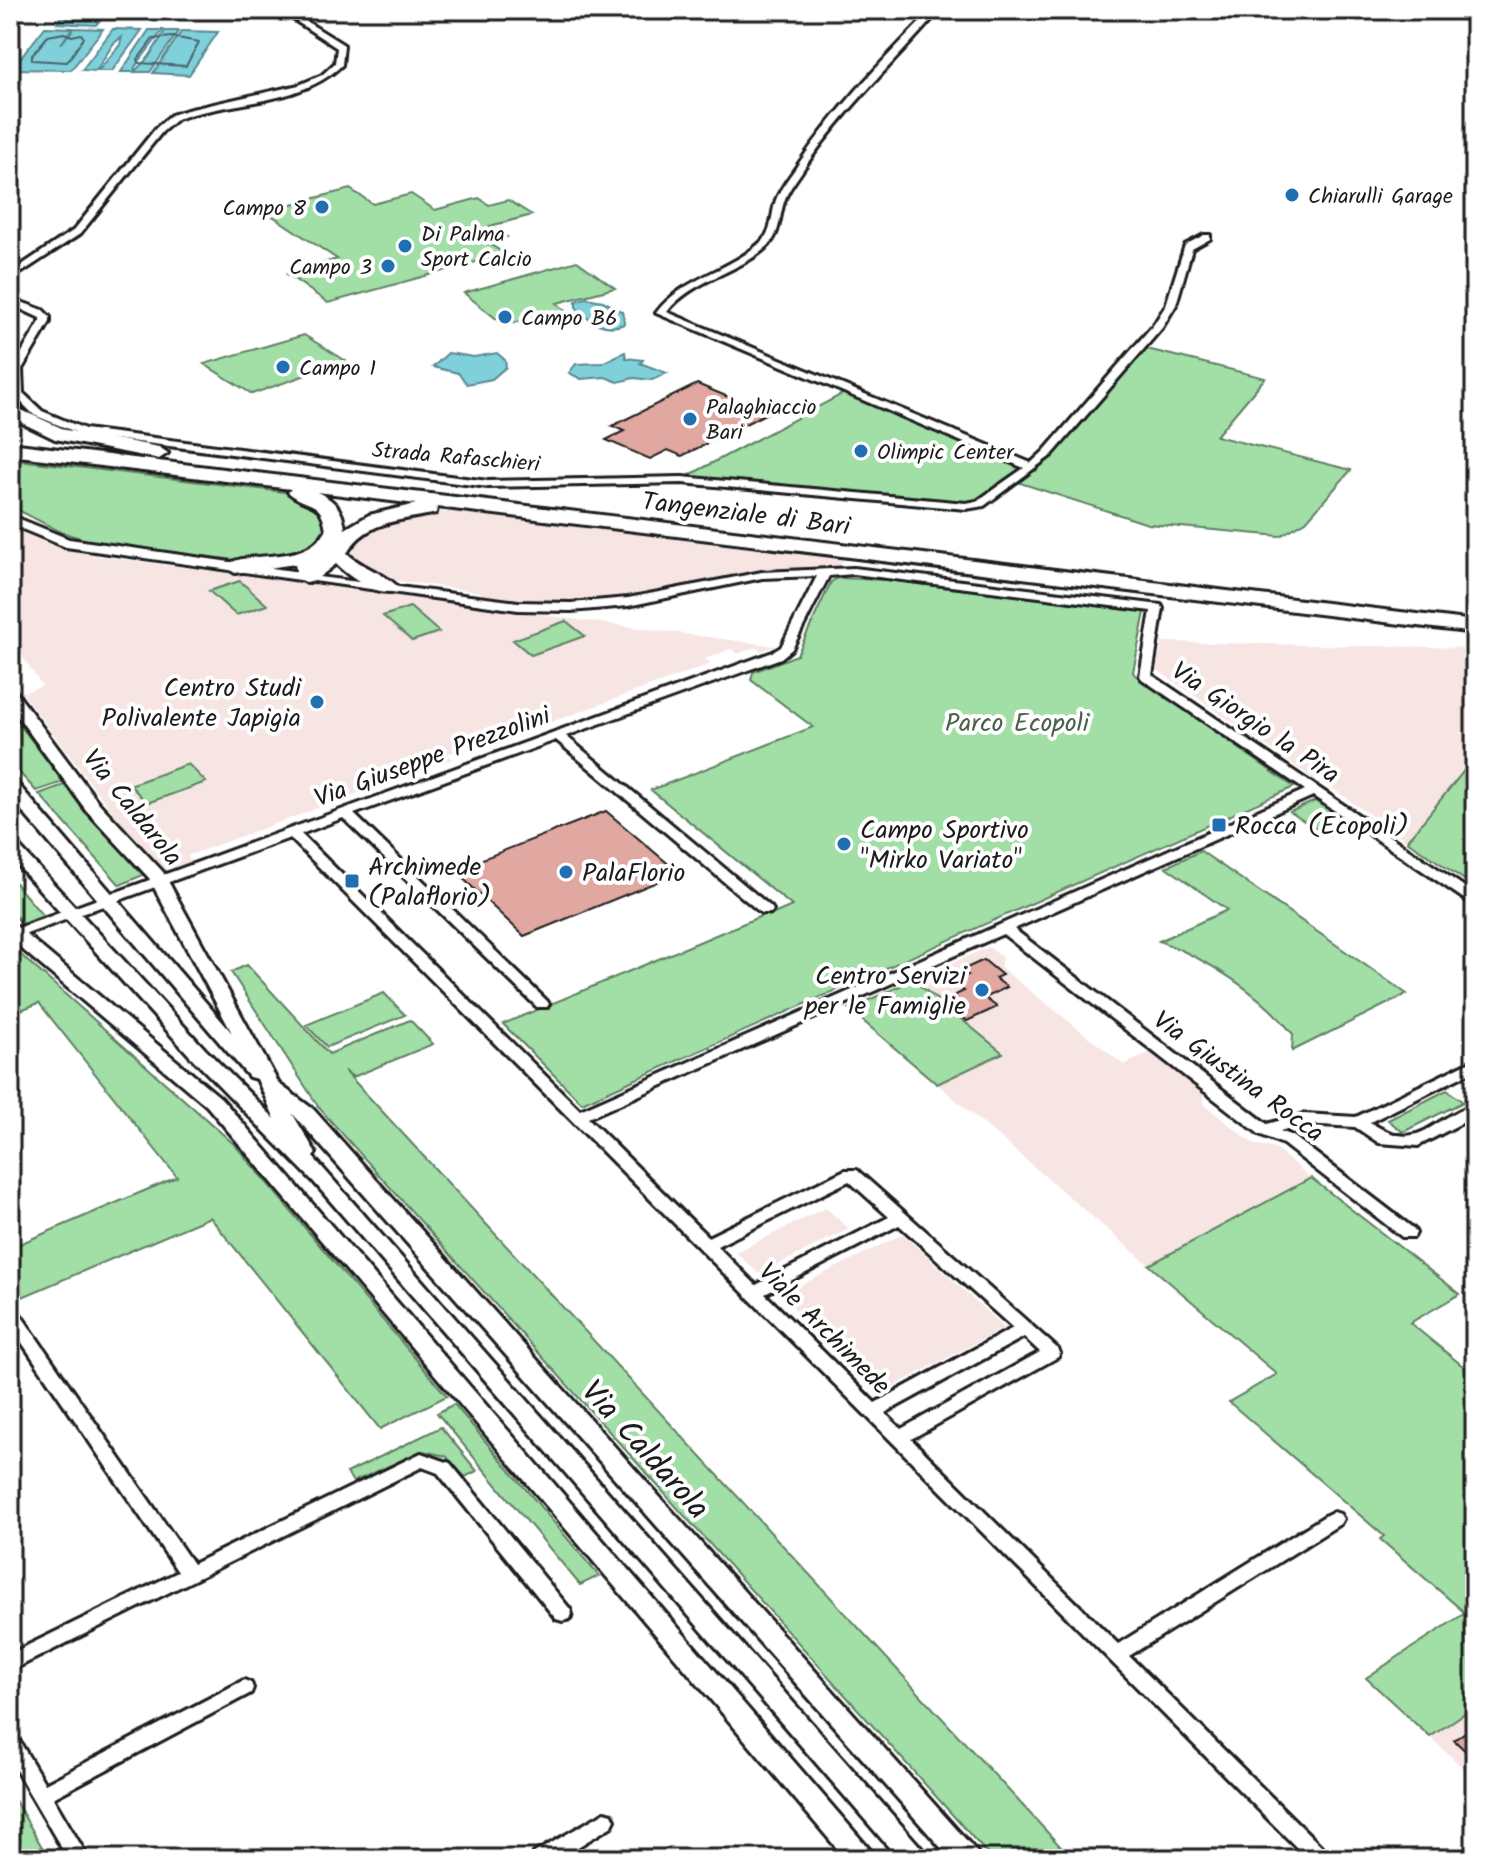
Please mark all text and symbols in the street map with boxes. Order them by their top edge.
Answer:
place label: Chiarulli Garage [1308,180,1453,215]
marker: Chiarulli Garage [1283,186,1301,204]
place label: Campo 8 [222,192,307,227]
marker: Campo 8 [313,198,331,216]
place label: Di Palma Sport Calcio [421,218,532,278]
marker: Di Palma Sport Calcio [396,237,414,255]
place label: Campo 3 [289,251,372,286]
marker: Campo 3 [379,257,397,275]
place label: Campo B6 [521,302,618,337]
marker: Campo B6 [496,308,514,326]
place label: Campo 1 [299,352,376,387]
marker: Campo 1 [274,358,292,376]
place label: Palaghiaccio Bari [706,391,817,451]
marker: Palaghiaccio Bari [681,410,699,428]
street label: Strada Rafaschieri [370,434,542,483]
place label: Olimpic Center [877,436,1015,471]
marker: Olimpic Center [852,442,870,460]
street label: Tangenziale di Bari [639,481,854,549]
street label: Via Giorgio la Pira [1162,651,1348,796]
place label: Centro Studi Polivalente Japigia [102,668,303,740]
marker: Centro Studi Polivalente Japigia [308,693,326,711]
street label: Via Giuseppe Prezzolini [309,695,558,820]
park label: Parco Ecopoli [945,703,1091,745]
street label: Via Caldarola [71,740,192,876]
place label: Rocca (Ecopoli) [1235,806,1409,848]
place label: Campo Sportivo "Mirko Variato" [860,810,1029,882]
marker: Rocca (Ecopoli) [1210,816,1228,834]
marker: Campo Sportivo "Mirko Variato" [835,835,853,853]
place label: Archimede (Palaflorio) [368,847,491,919]
place label: PalaFlorio [582,853,685,895]
marker: PalaFlorio [557,863,575,881]
marker: Archimede (Palaflorio) [343,872,361,890]
place label: Centro Servizi per le Famiglie [804,956,968,1028]
marker: Centro Servizi per le Famiglie [973,981,991,999]
street label: Via Giustina Rocca [1143,1001,1332,1154]
street label: Viale Archimede [747,1253,900,1406]
street label: Via Caldarola [567,1369,721,1532]

